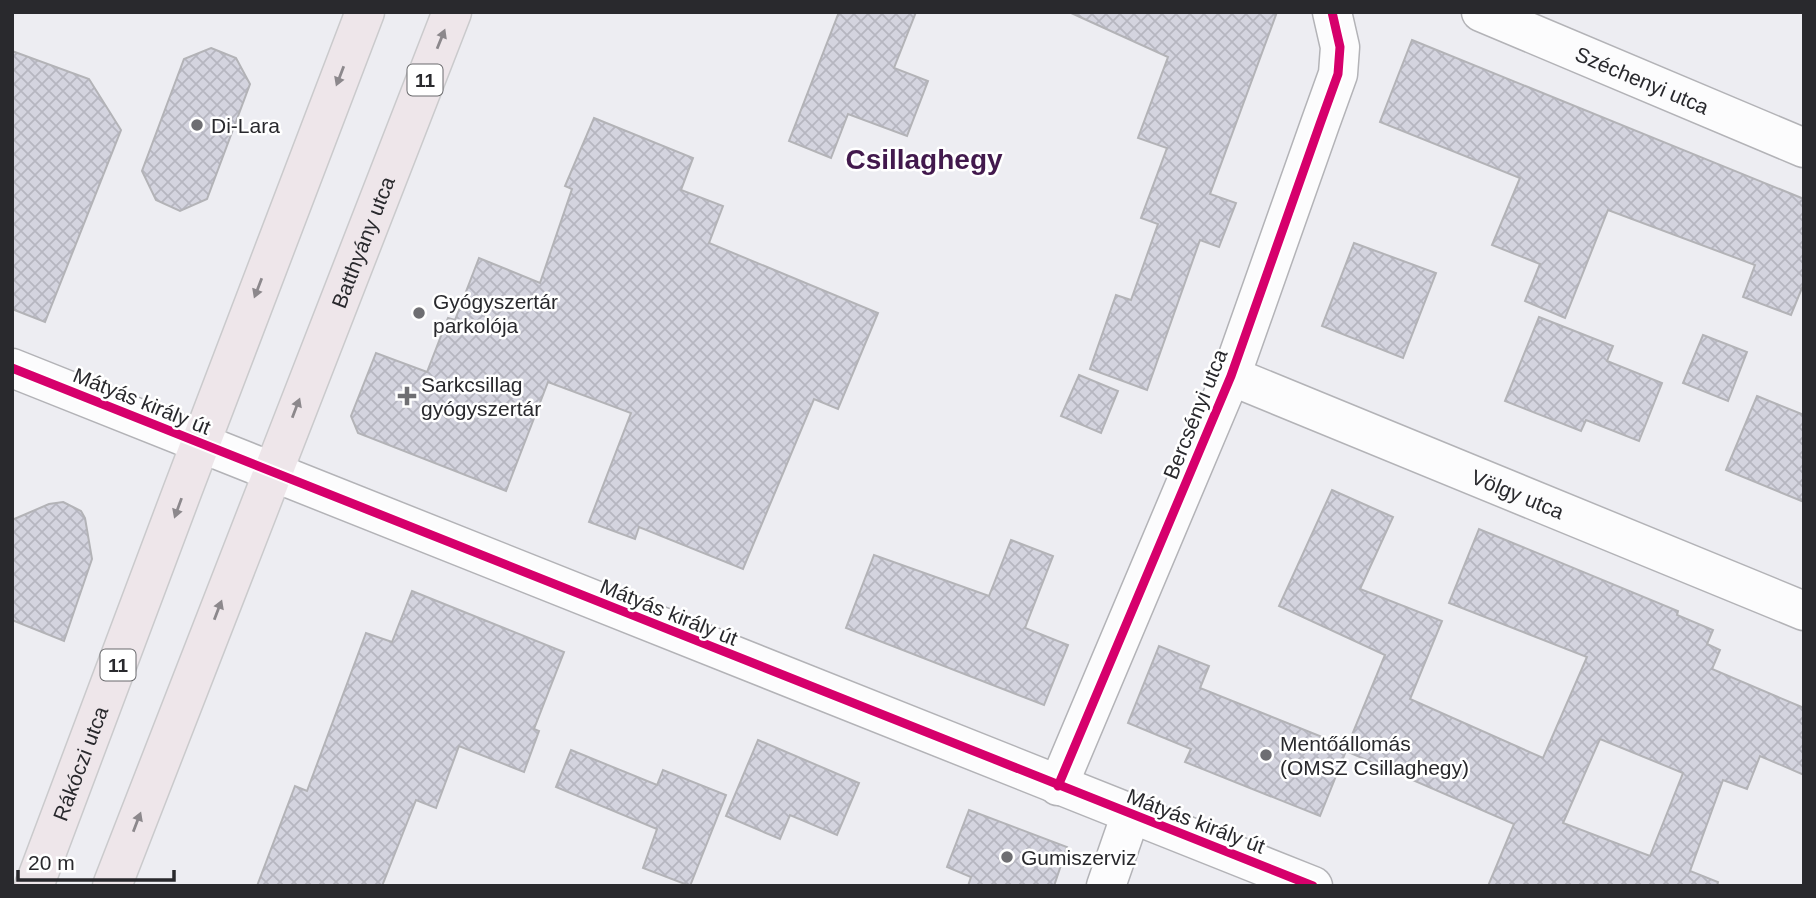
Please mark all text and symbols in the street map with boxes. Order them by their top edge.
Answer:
one-way arrow [436,29,447,50]
street label: Széchenyi utca [1572,42,1713,118]
road number: 11 [408,64,442,96]
one-way arrow [335,65,346,86]
place label: Di-Lara [211,114,280,137]
marker: Di-Lara [189,117,205,133]
district label: Csillaghegy [845,144,1003,175]
street label: Batthyány utca [327,173,399,311]
one-way arrow [253,278,264,299]
place label: Gyógyszertár parkolója [433,290,558,337]
marker: Gyógyszertár parkolója [411,305,427,321]
street label: Bercsényi utca [1159,346,1232,482]
street label: Mátyás király út [70,363,214,439]
place label: Sarkcsillag gyógyszertár [421,373,541,420]
marker: Sarkcsillag gyógyszertár [399,388,415,404]
one-way arrow [291,398,302,419]
street label: Völgy utca [1468,464,1568,523]
one-way arrow [172,498,183,519]
street label: Mátyás király út [597,574,741,650]
one-way arrow [213,599,224,620]
road number: 11 [100,650,136,680]
street label: Rákóczi utca [48,703,112,824]
place label: Mentőállomás (OMSZ Csillaghegy) [1280,732,1469,779]
marker: Mentőállomás (OMSZ Csillaghegy) [1258,747,1274,763]
street label: Mátyás király út [1124,784,1268,858]
one-way arrow [131,811,142,832]
scale bar [18,838,173,882]
place label: Gumiszerviz [1021,846,1137,869]
marker: Gumiszerviz [999,849,1015,865]
text: 20 m [28,851,75,874]

